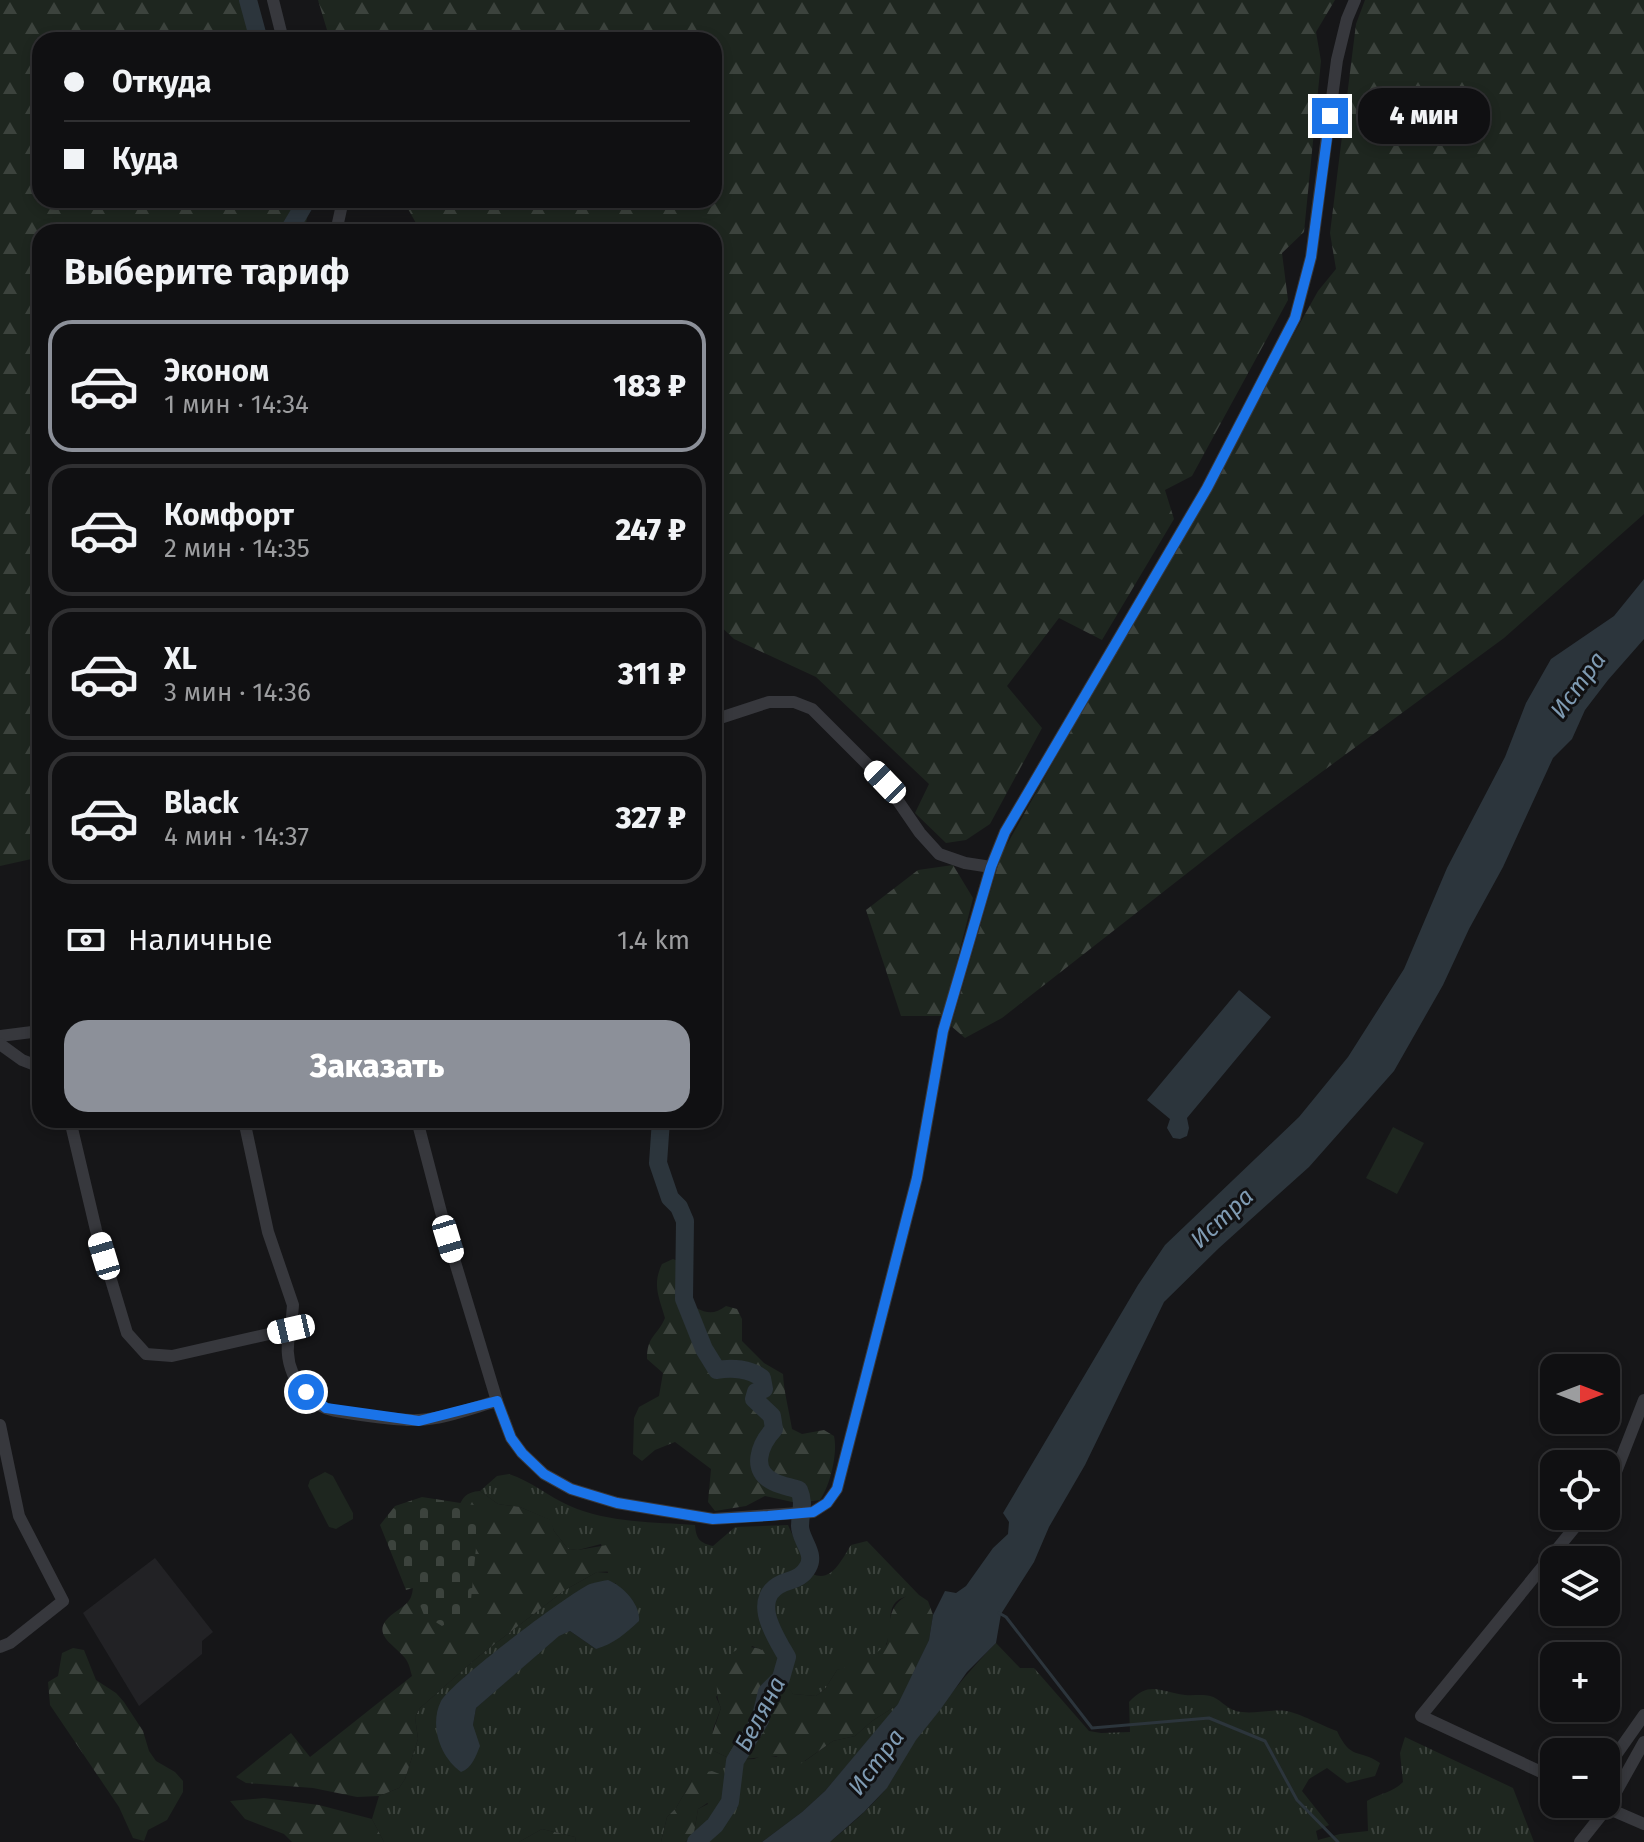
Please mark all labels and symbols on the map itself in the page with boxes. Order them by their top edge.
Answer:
callout: 4 мин [1358,88,1490,144]
route end [1312,98,1348,134]
water label: Истра [1544,646,1612,724]
car [860,756,910,808]
water label: Истра [1185,1182,1259,1254]
car [430,1213,466,1265]
car [86,1230,122,1282]
car [265,1312,317,1346]
north arrow [1540,1354,1620,1434]
route start [288,1374,324,1410]
water label: Беляна [729,1672,791,1756]
water label: Истра [842,1723,910,1801]

